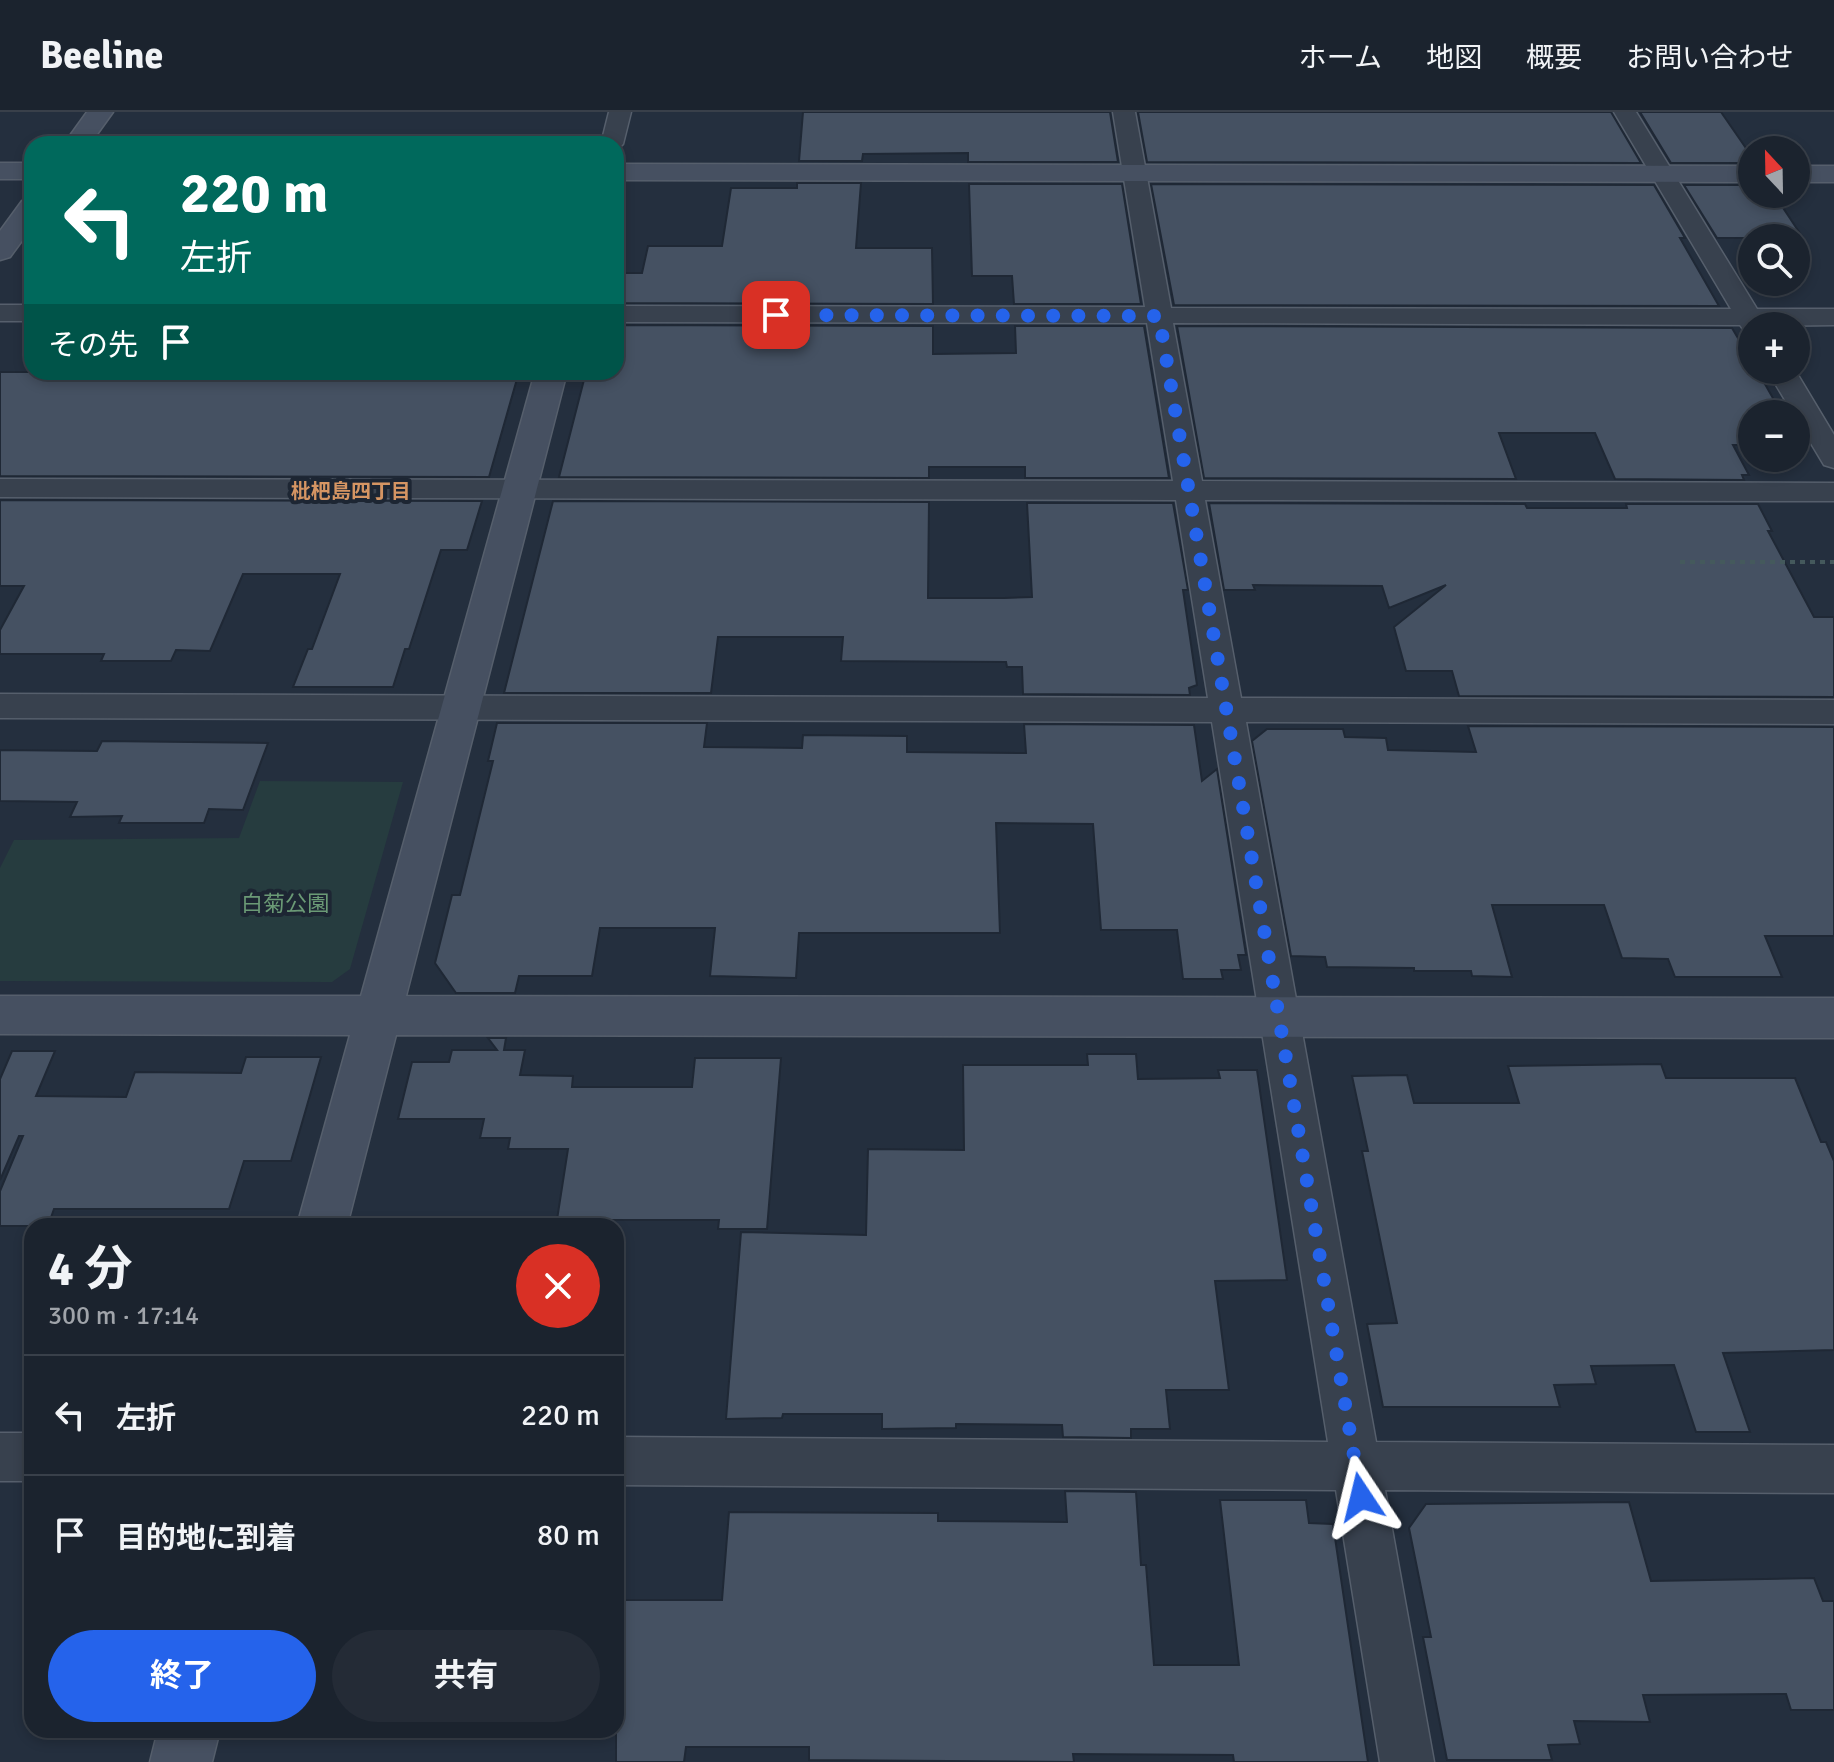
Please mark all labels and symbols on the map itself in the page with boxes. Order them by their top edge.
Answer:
north arrow [1738,136,1810,208]
pin [742,281,810,349]
district label: 枇杷島四丁目 [291,479,411,504]
park label: 白菊公園 [241,890,329,917]
position arrow [1319,1455,1403,1539]

